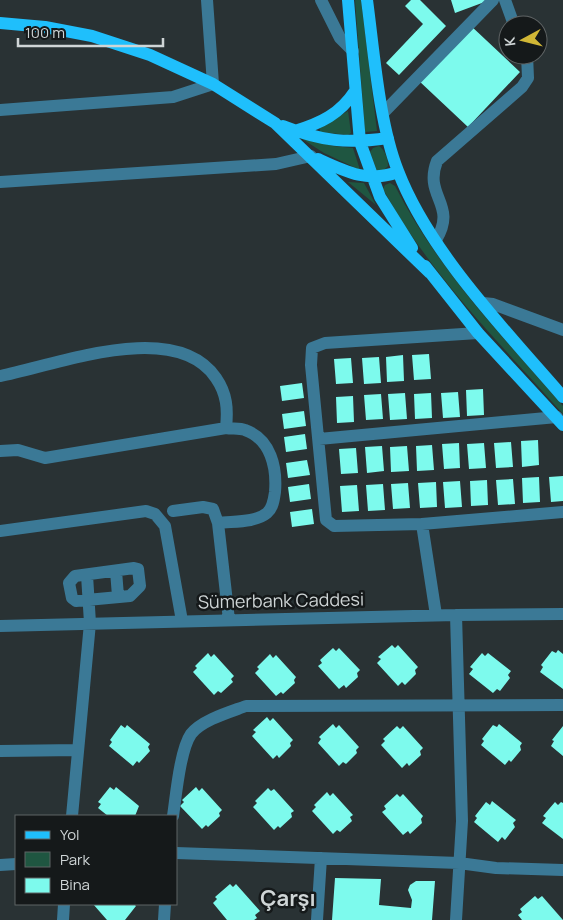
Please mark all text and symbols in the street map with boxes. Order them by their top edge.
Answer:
scale bar [18,15,162,47]
north arrow [498,15,548,65]
text: 100 m [25,22,65,43]
text: K [500,35,520,47]
street label: Sümerbank Caddesi [198,587,364,613]
legend [15,815,178,905]
text: Yol [60,824,80,845]
text: Park [60,849,90,870]
text: Bina [60,874,90,895]
district label: Çarşı [260,883,316,913]

